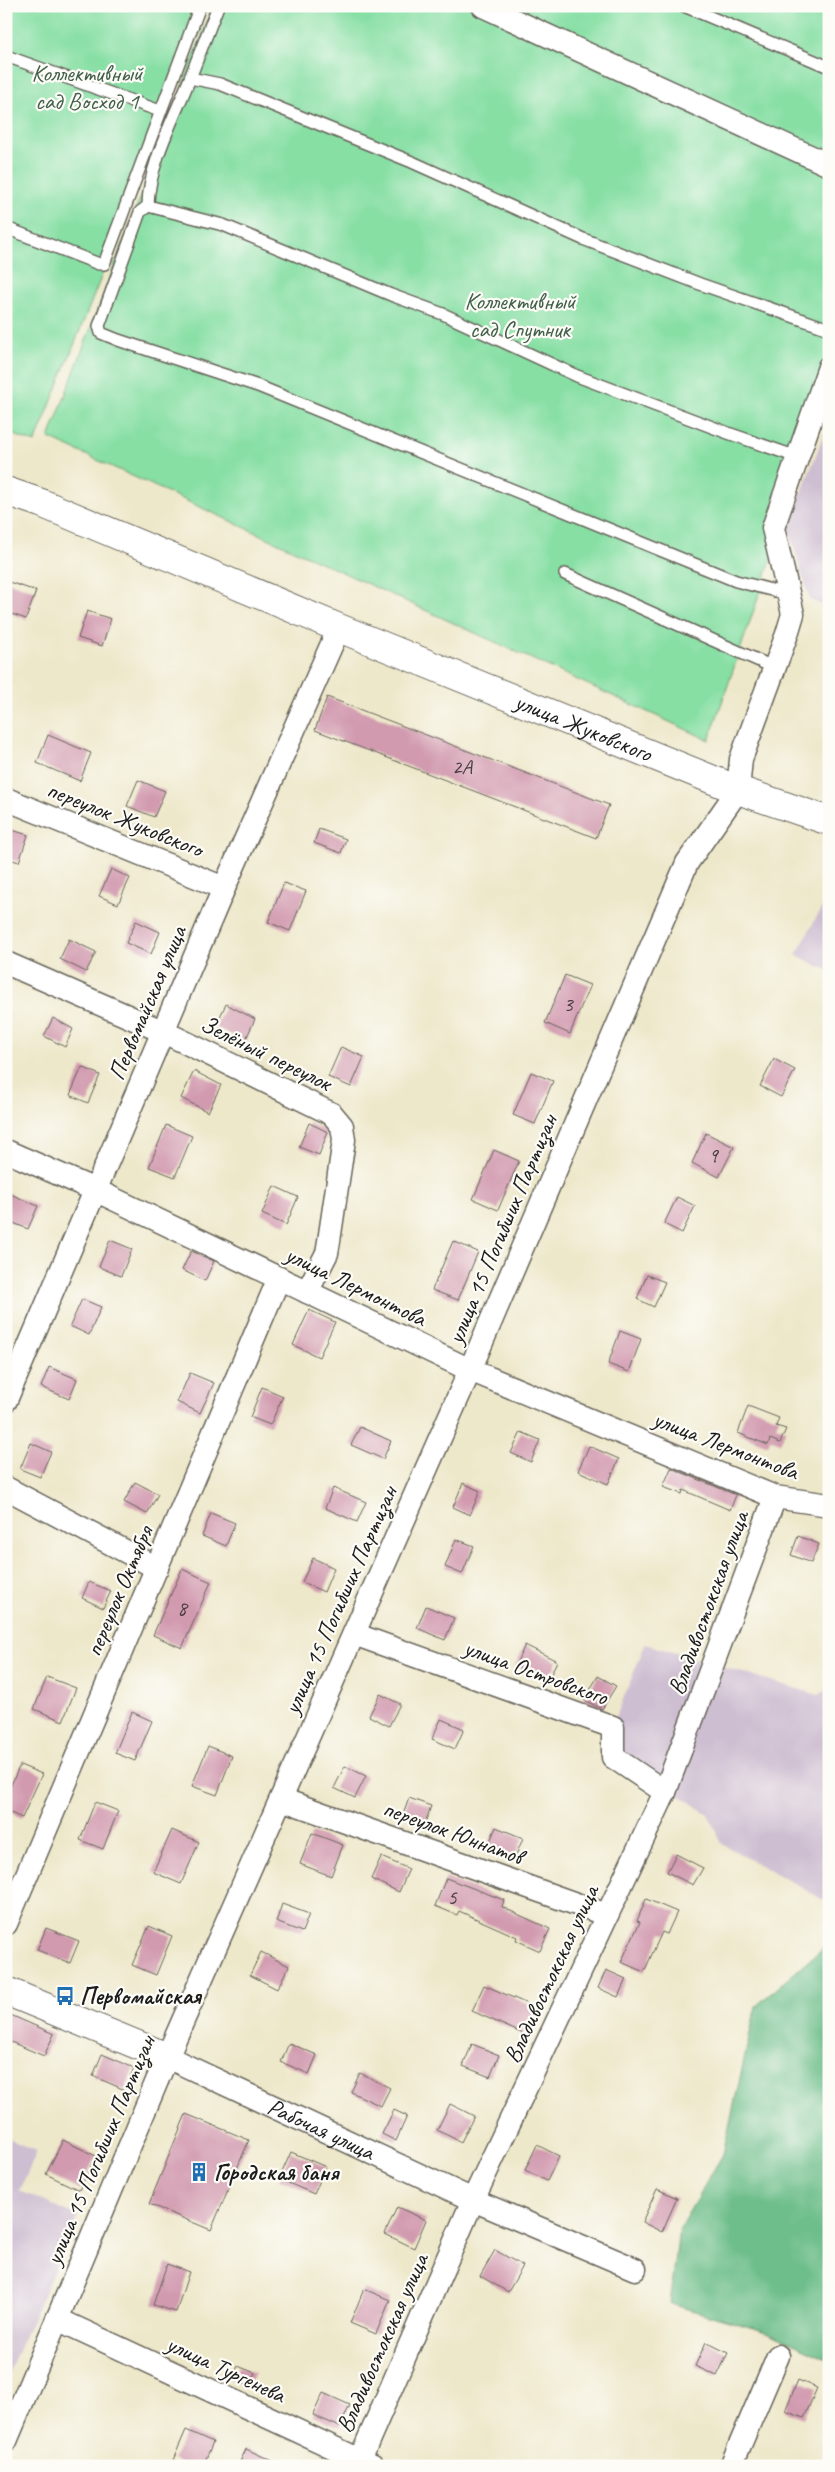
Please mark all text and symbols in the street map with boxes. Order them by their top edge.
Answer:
park label: Коллективный сад Восход 1 [31,58,145,116]
park label: Коллективный сад Спутник [464,286,578,344]
street label: улица Жуковского [509,685,658,769]
house number: 2А [452,754,473,780]
street label: переулок Жуковского [43,774,210,865]
street label: Первомайская улица [101,920,193,1085]
house number: 3 [563,991,574,1017]
street label: Зелёный переулок [196,1008,338,1099]
street label: улица 15 Погибших Партизан [439,1109,565,1350]
house number: 9 [708,1142,719,1168]
street label: улица Лермонтова [279,1238,433,1334]
street label: улица Лермонтова [647,1403,804,1487]
street label: улица 15 Погибших Партизан [275,1480,405,1721]
street label: Владивостокская улица [661,1505,756,1699]
street label: переулок Октября [78,1520,161,1661]
house number: 8 [177,1595,189,1621]
street label: улица Островского [458,1632,613,1712]
street label: переулок Юннатов [379,1793,531,1873]
street label: Владивостокская улица [497,1878,606,2068]
house number: 5 [447,1884,458,1910]
place label: Первомайская [80,1981,202,2011]
bus stop icon: Первомайская [54,1985,76,2007]
street label: улица 15 Погибших Партизан [37,2030,163,2271]
street label: Рабочая улица [263,2091,381,2167]
place label: Городская баня [214,2157,340,2187]
building icon: Городская баня [188,2161,210,2183]
street label: Владивостокская улица [329,2247,436,2437]
street label: улица Тургенева [160,2328,292,2410]

